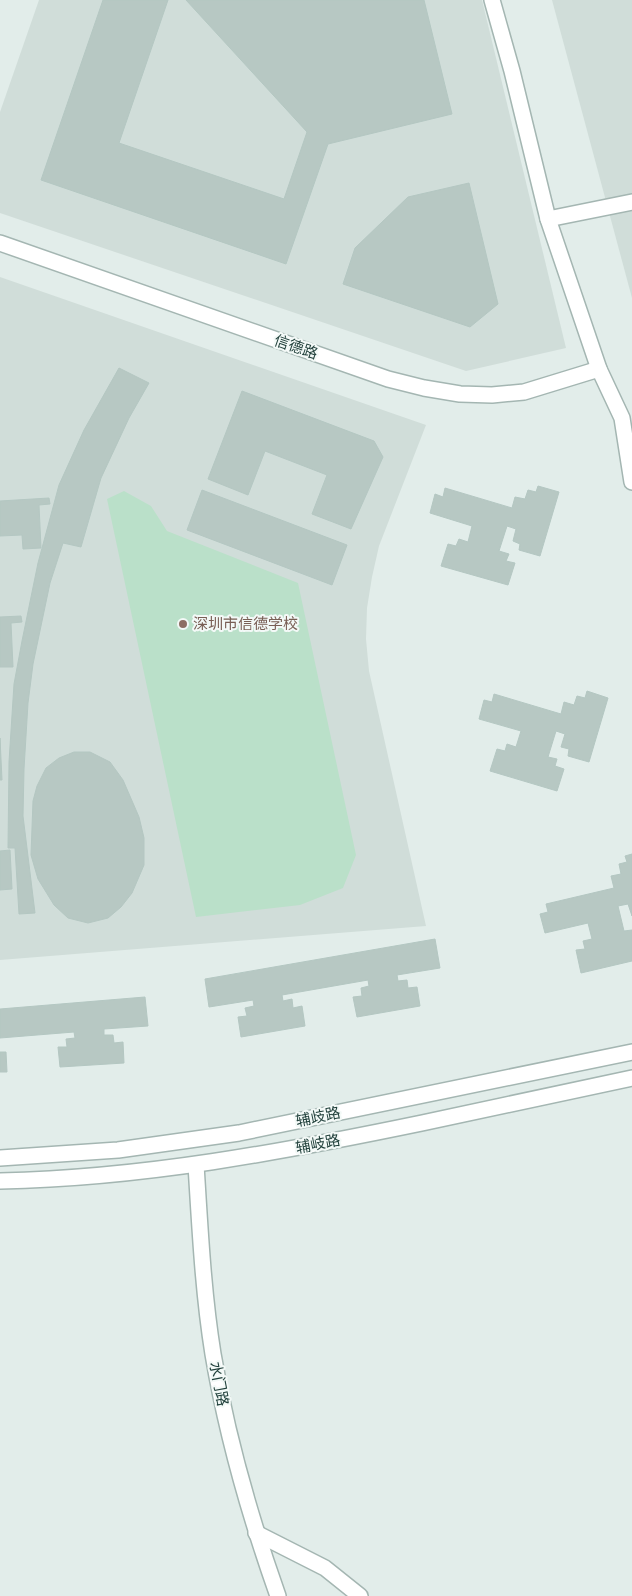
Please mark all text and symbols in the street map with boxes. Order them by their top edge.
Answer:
street label: 信德路 [271,328,321,365]
place label: 深圳市信德学校 [193,612,298,635]
marker: 深圳市信德学校 [177,618,189,630]
street label: 辅歧路 [293,1101,342,1132]
street label: 辅岐路 [294,1128,342,1159]
street label: 水门路 [204,1360,235,1408]

